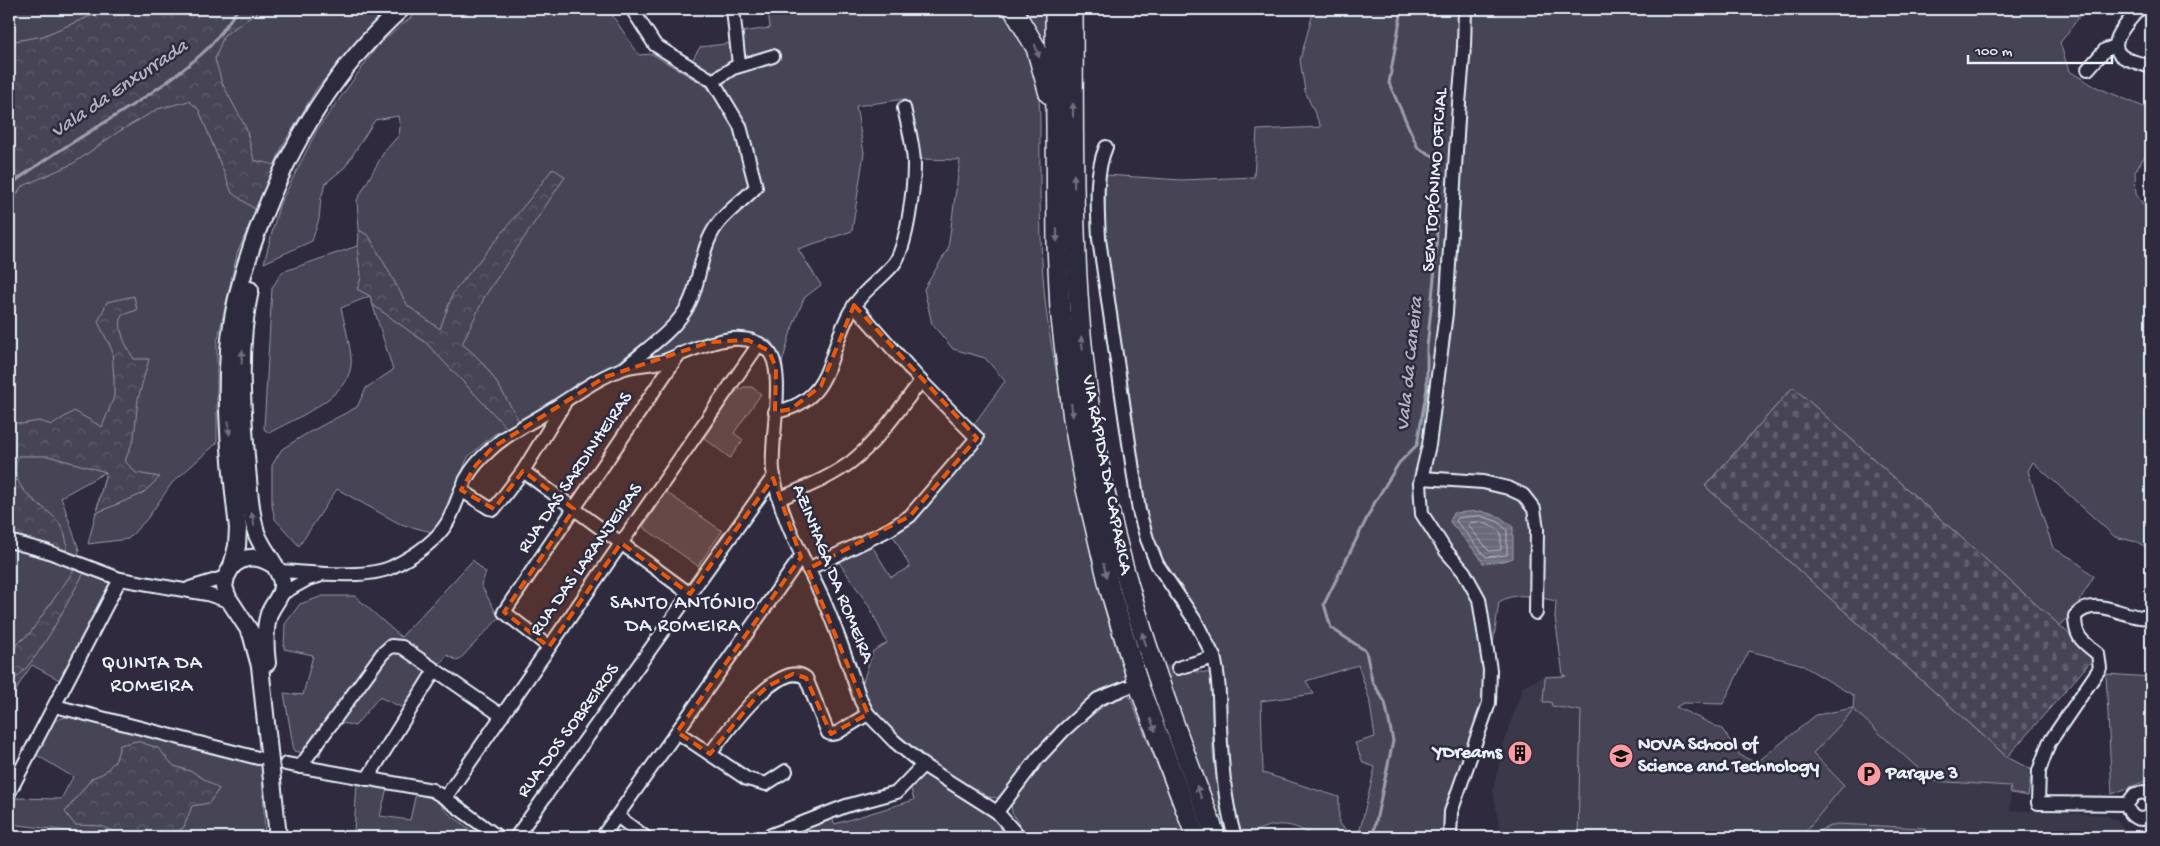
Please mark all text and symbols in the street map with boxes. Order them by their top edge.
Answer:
scale bar [1968,32,2111,64]
water label: Vala da Enxurrada [47,35,194,144]
text: 100 m [1974,43,2013,61]
one-way arrow [1033,44,1041,59]
street label: SEM TOPÓNIMO OFICIAL [1418,86,1454,273]
one-way arrow [1069,102,1077,118]
one-way arrow [1069,173,1077,189]
one-way arrow [1053,227,1061,243]
water label: Vala da Caneira [1393,294,1430,432]
one-way arrow [1078,335,1086,351]
one-way arrow [238,349,246,365]
street label: VIA RÁPIDA DA CAPARICA [1075,372,1137,578]
street label: RUA DAS SARDINHEIRAS [513,388,639,558]
one-way arrow [1068,403,1076,419]
one-way arrow [225,421,233,437]
street label: RUA DAS LARANJEIRAS [525,479,649,641]
street label: AZINHAGA DA ROMEIRA [786,481,879,668]
one-way arrow [249,511,257,527]
one-way arrow [1101,562,1109,577]
district label: SANTO ANTÓNIO DA ROMEIRA [610,593,756,639]
one-way arrow [1140,631,1147,646]
district label: QUINTA DA ROMEIRA [102,653,203,699]
street label: RUA DOS SOBREIROS [513,659,626,803]
one-way arrow [1150,717,1157,732]
place label: NOVA School of Science and Technology [1638,734,1820,779]
building icon: YDreams [1507,740,1533,766]
place label: YDreams [1431,742,1503,765]
school or university icon: NOVA School of Science and Technology [1608,743,1634,769]
parking icon: Parque 3 [1856,761,1882,787]
place label: Parque 3 [1885,763,1958,786]
one-way arrow [1195,784,1202,799]

